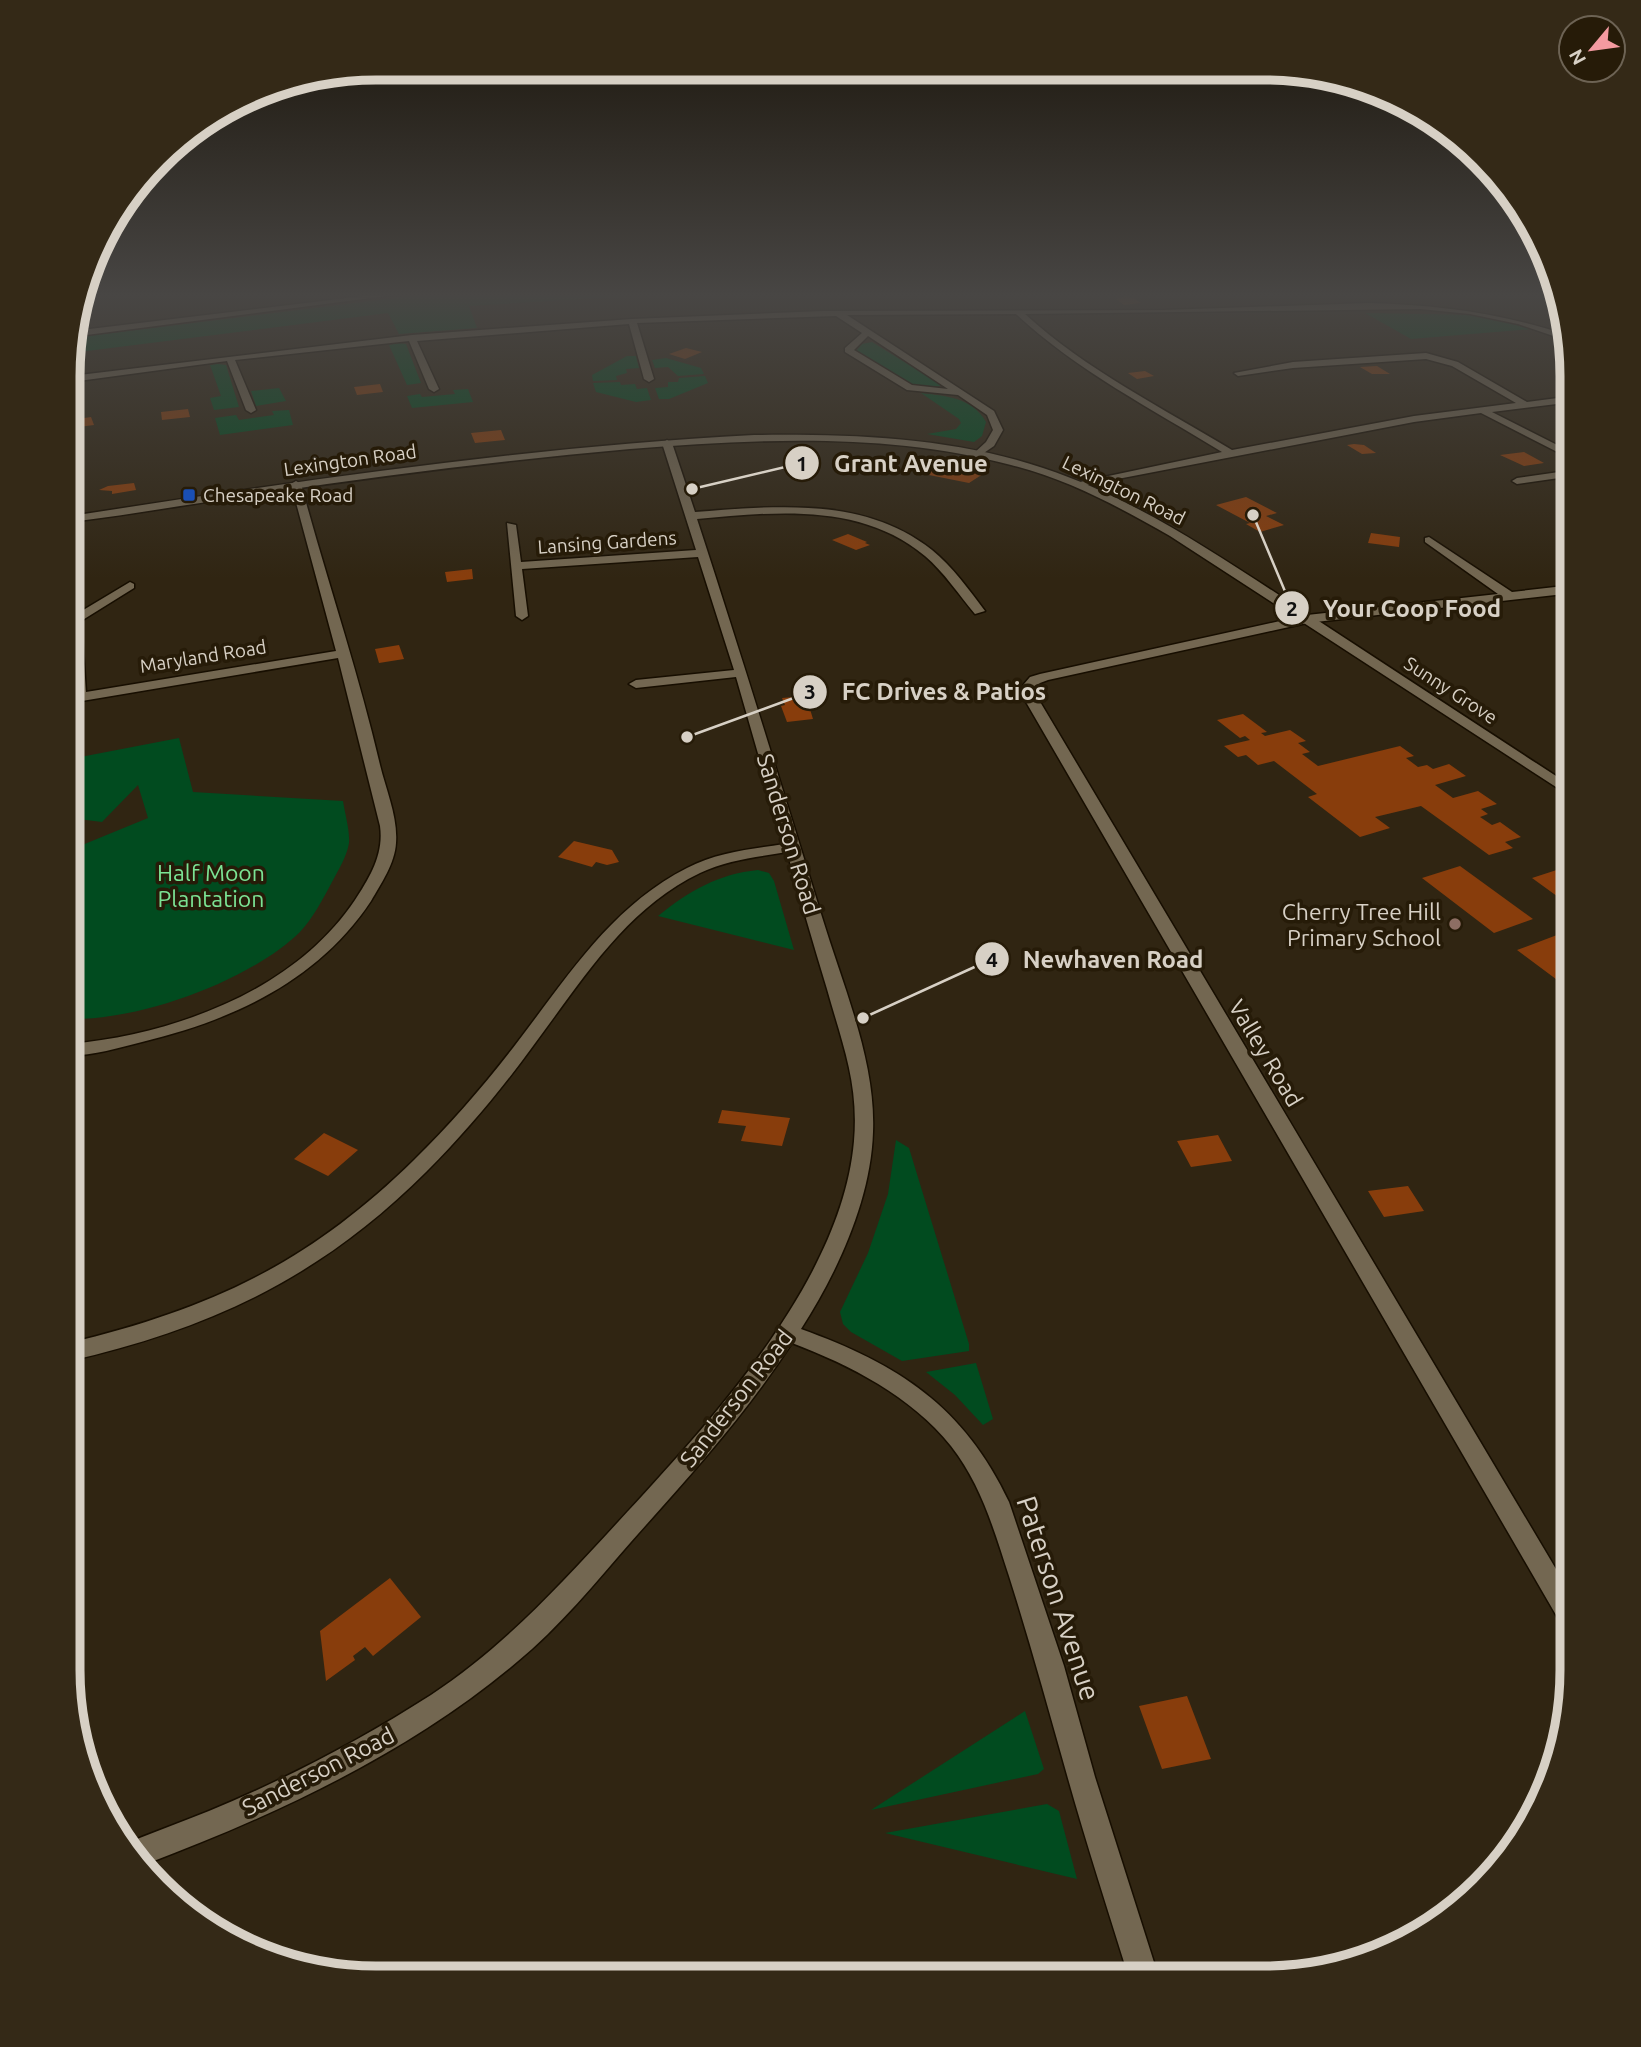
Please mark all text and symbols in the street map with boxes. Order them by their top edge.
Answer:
north arrow [1557,14,1627,84]
text: N [1564,46,1590,69]
street label: Lexington Road [282,440,418,480]
callout: Grant Avenue [785,441,1001,486]
text: Grant Avenue [834,450,988,477]
text: 1 [796,451,808,475]
street label: Lexington Road [1059,451,1189,529]
place label: Chesapeake Road [203,484,353,506]
marker: Chesapeake Road [181,487,197,503]
street label: Lansing Gardens [537,526,677,558]
callout: Your Coop Food [1274,586,1515,631]
text: Your Coop Food [1323,595,1501,622]
text: 2 [1286,596,1298,620]
street label: Maryland Road [138,635,268,677]
street label: Sunny Grove [1400,652,1502,728]
callout: FC Drives & Patios [793,669,1060,714]
text: FC Drives & Patios [842,678,1046,705]
text: 3 [804,679,816,703]
street label: Sanderson Road [753,751,825,917]
park label: Half Moon Plantation [157,860,265,911]
place label: Cherry Tree Hill Primary School [1282,899,1441,950]
marker: Cherry Tree Hill Primary School [1447,916,1463,932]
callout: Newhaven Road [974,937,1218,982]
text: Newhaven Road [1023,946,1203,973]
text: 4 [986,947,998,971]
street label: Valley Road [1224,995,1308,1111]
street label: Sanderson Road [675,1325,797,1471]
street label: Paterson Avenue [1011,1492,1107,1704]
street label: Sanderson Road [238,1722,398,1820]

